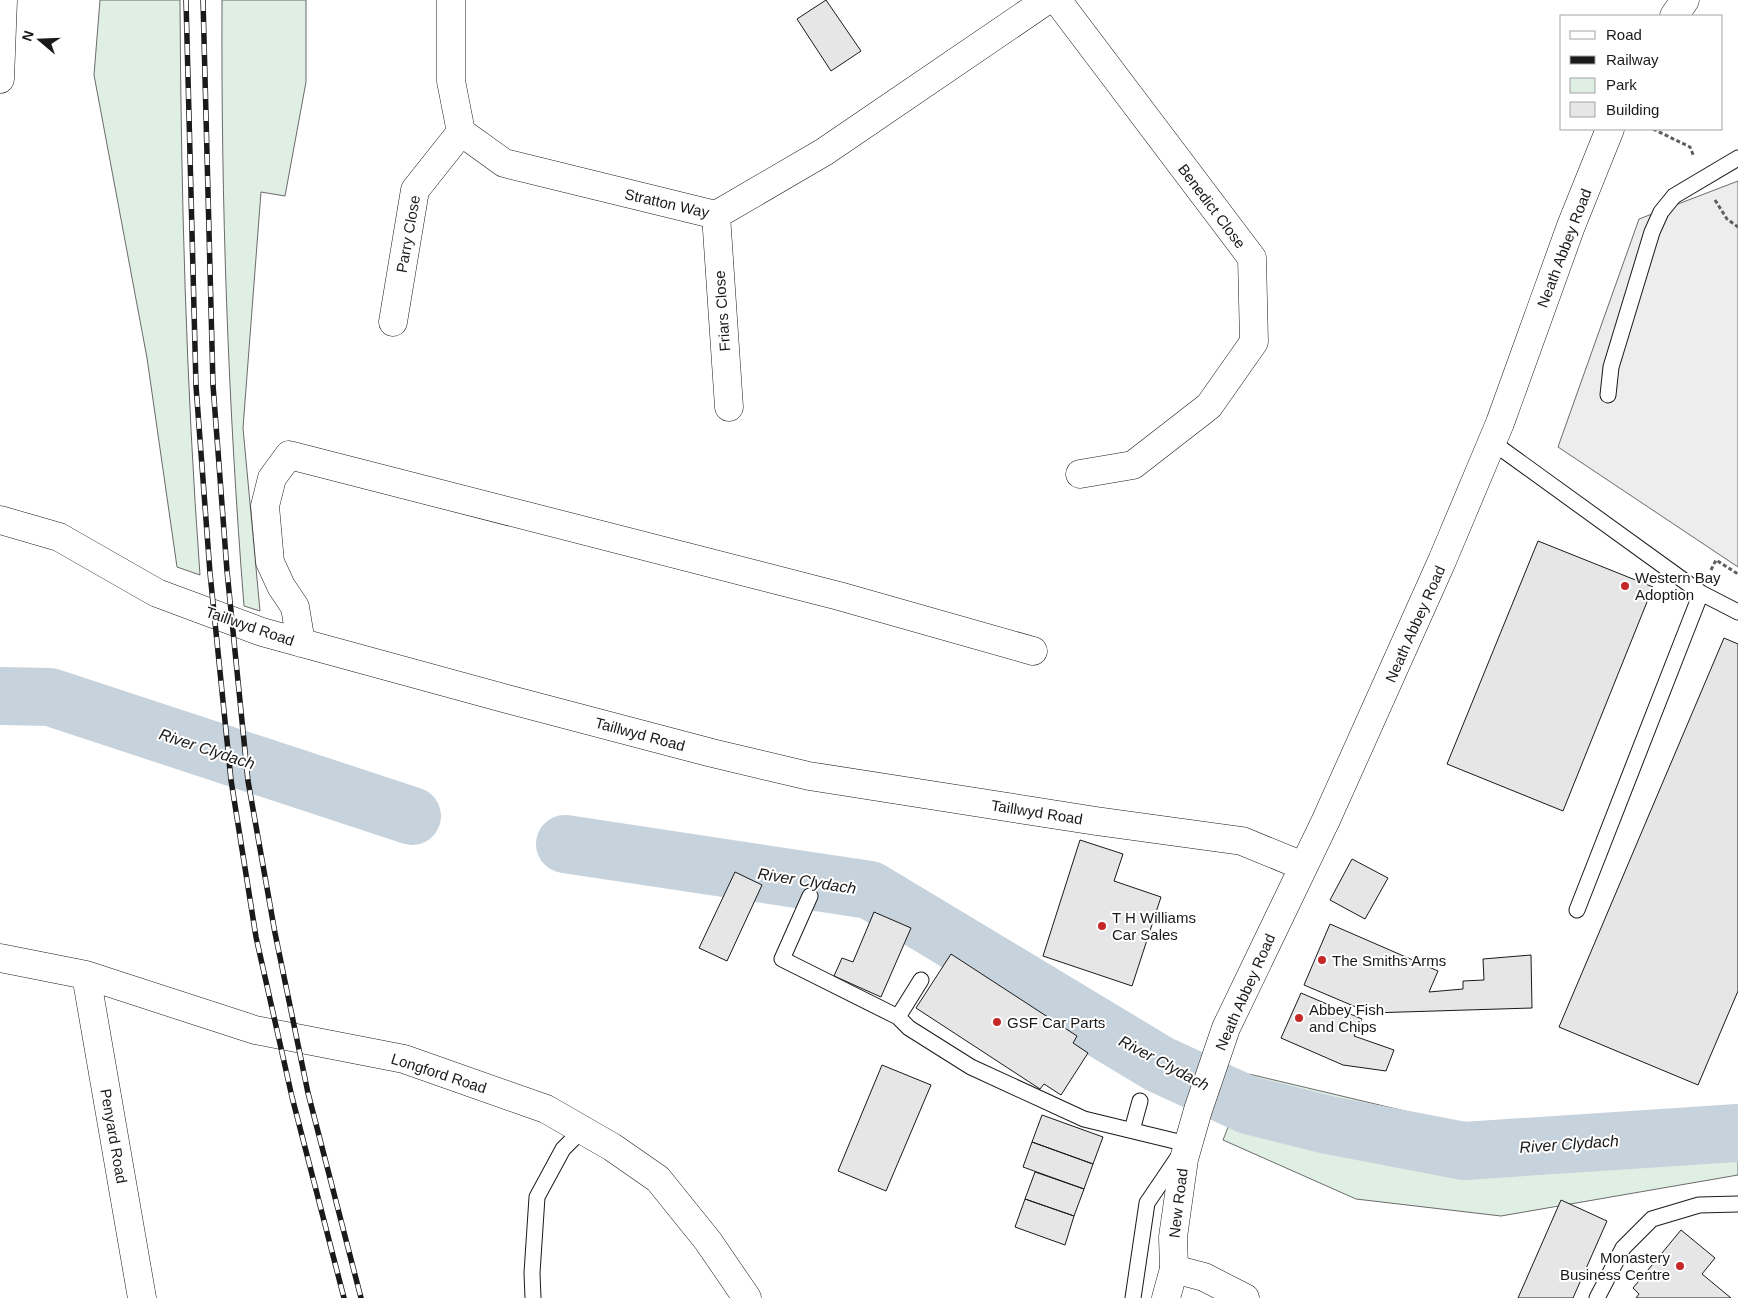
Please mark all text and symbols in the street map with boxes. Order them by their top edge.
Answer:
north arrow [15,15,65,65]
legend [1560,15,1723,130]
text: Road [1606,26,1642,43]
text: N [18,28,37,43]
text: Railway [1606,51,1659,68]
text: Park [1606,76,1637,93]
text: Building [1606,101,1659,118]
street label: Benedict Close [1175,161,1249,251]
street label: Stratton Way [623,185,711,221]
street label: Neath Abbey Road [1533,186,1595,310]
street label: Parry Close [393,194,423,274]
street label: Friars Close [711,270,733,352]
street label: Neath Abbey Road [1382,563,1448,685]
place label: Western Bay Adoption [1635,569,1721,603]
marker: Western Bay Adoption [1619,580,1631,592]
street label: Taillwyd Road [203,603,297,649]
street label: Taillwyd Road [593,714,687,754]
water label: River Clydach [157,726,257,773]
street label: Taillwyd Road [990,796,1084,828]
water label: River Clydach [756,865,858,897]
place label: T H Williams Car Sales [1112,909,1196,943]
marker: T H Williams Car Sales [1096,920,1108,932]
street label: Neath Abbey Road [1212,931,1278,1053]
place label: The Smiths Arms [1332,952,1446,969]
marker: The Smiths Arms [1316,954,1328,966]
place label: Abbey Fish and Chips [1309,1001,1384,1035]
marker: Abbey Fish and Chips [1293,1012,1305,1024]
place label: GSF Car Parts [1007,1014,1105,1031]
marker: GSF Car Parts [991,1016,1003,1028]
water label: River Clydach [1116,1032,1212,1094]
street label: Longford Road [389,1050,489,1096]
street label: Penyard Road [97,1087,131,1185]
water label: River Clydach [1519,1132,1619,1156]
street label: New Road [1165,1167,1191,1239]
place label: Monastery Business Centre [1560,1249,1670,1283]
marker: Monastery Business Centre [1674,1260,1686,1272]

